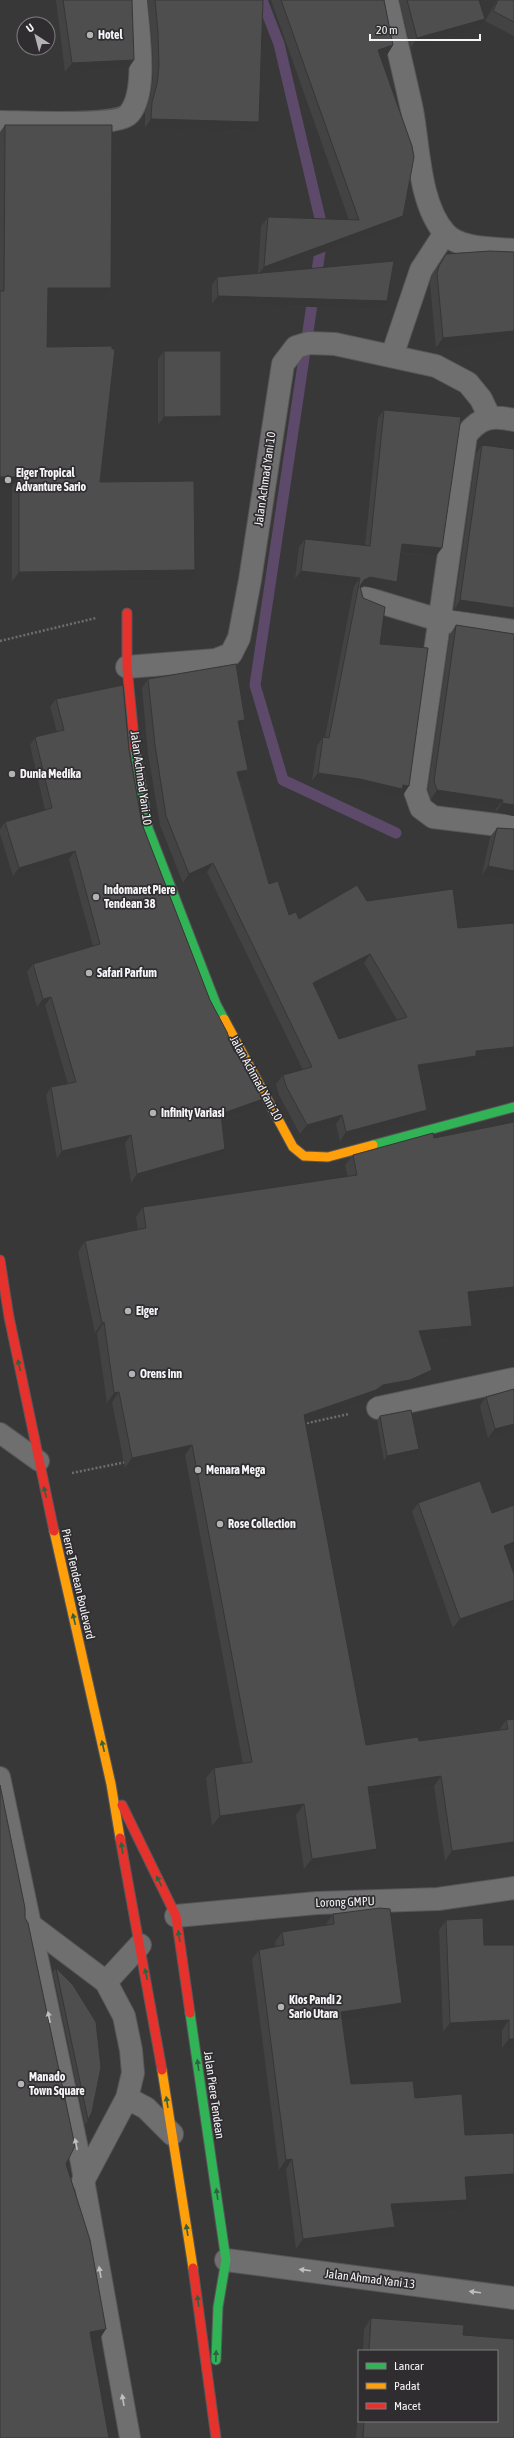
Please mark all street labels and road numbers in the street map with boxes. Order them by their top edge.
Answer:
street label: Jalan Achmad Yani 10 [251,431,279,527]
street label: Jalan Achmad Yani 10 [127,730,155,826]
street label: Jalan Achmad Yani 10 [227,1033,285,1123]
street label: Pierre Tendean Boulevard [58,1527,98,1641]
street label: Lorong GMPU [315,1894,375,1910]
street label: Jalan Piere Tendean [201,2050,227,2140]
street label: Jalan Ahmad Yani 13 [324,2267,416,2291]

